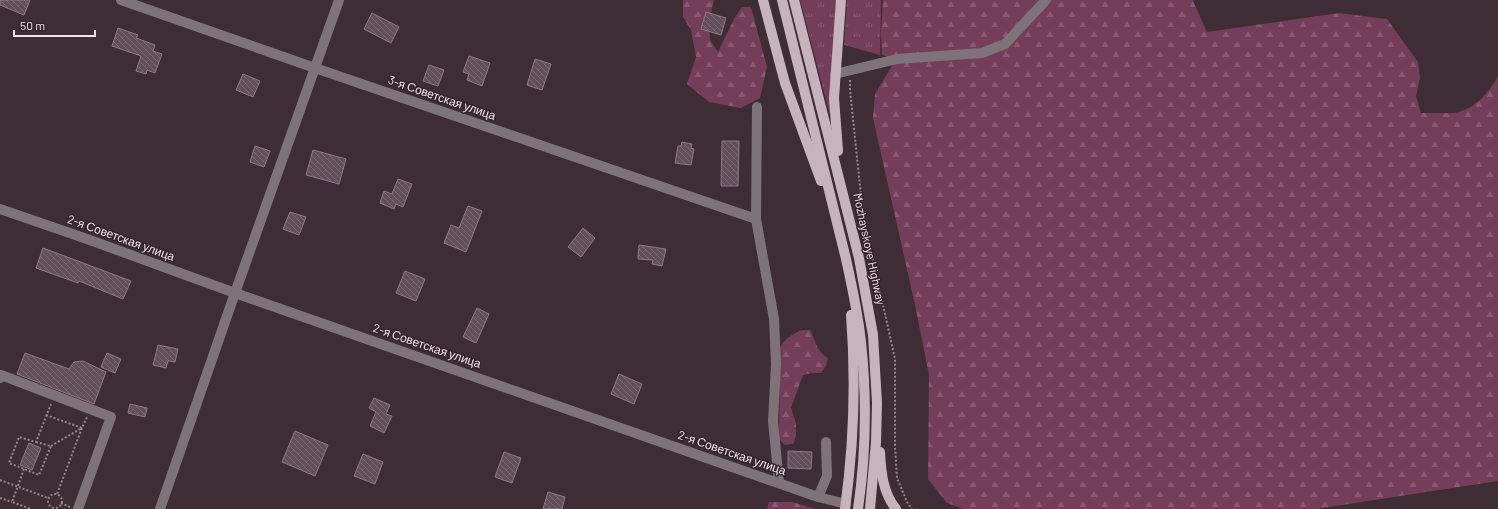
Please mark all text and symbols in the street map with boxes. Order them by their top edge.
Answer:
scale bar [14,12,95,38]
text: 50 m [20,18,45,32]
street label: 3-я Советская улица [386,72,498,123]
street label: Mozhayskoye Highway [851,192,889,306]
street label: 2-я Советская улица [65,211,177,264]
street label: 2-я Советская улица [371,320,483,371]
street label: 2-я Советская улица [676,427,788,478]

